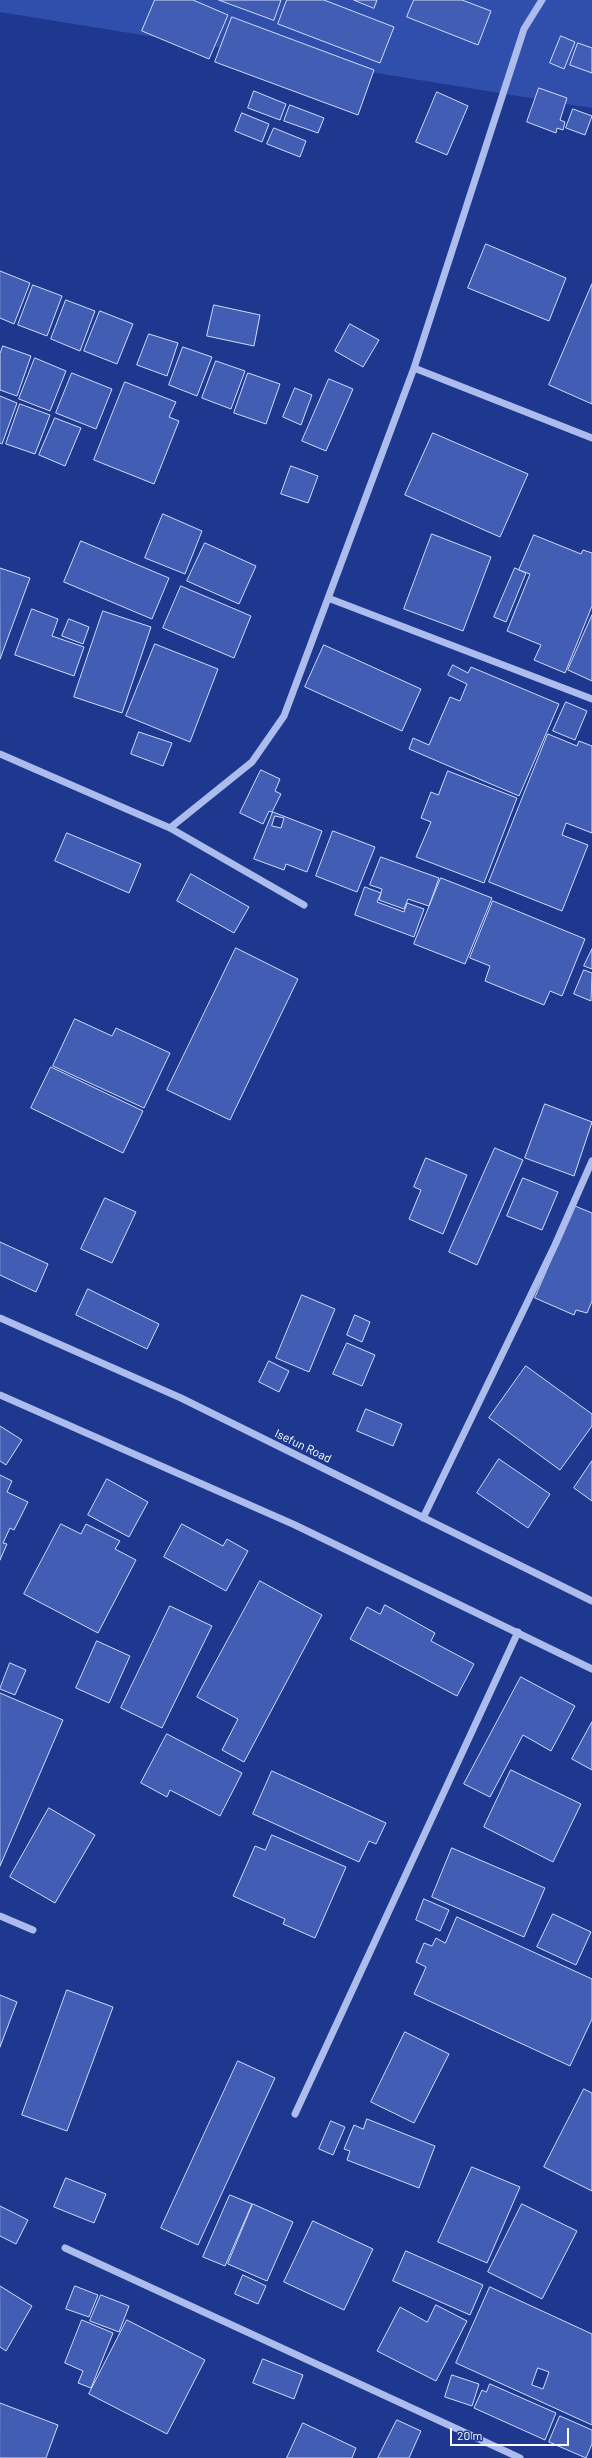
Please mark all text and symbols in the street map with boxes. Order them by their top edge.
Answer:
street label: Isefun Road [272,1426,334,1466]
scale bar [452,2420,571,2446]
text: 20 m [457,2428,483,2442]

